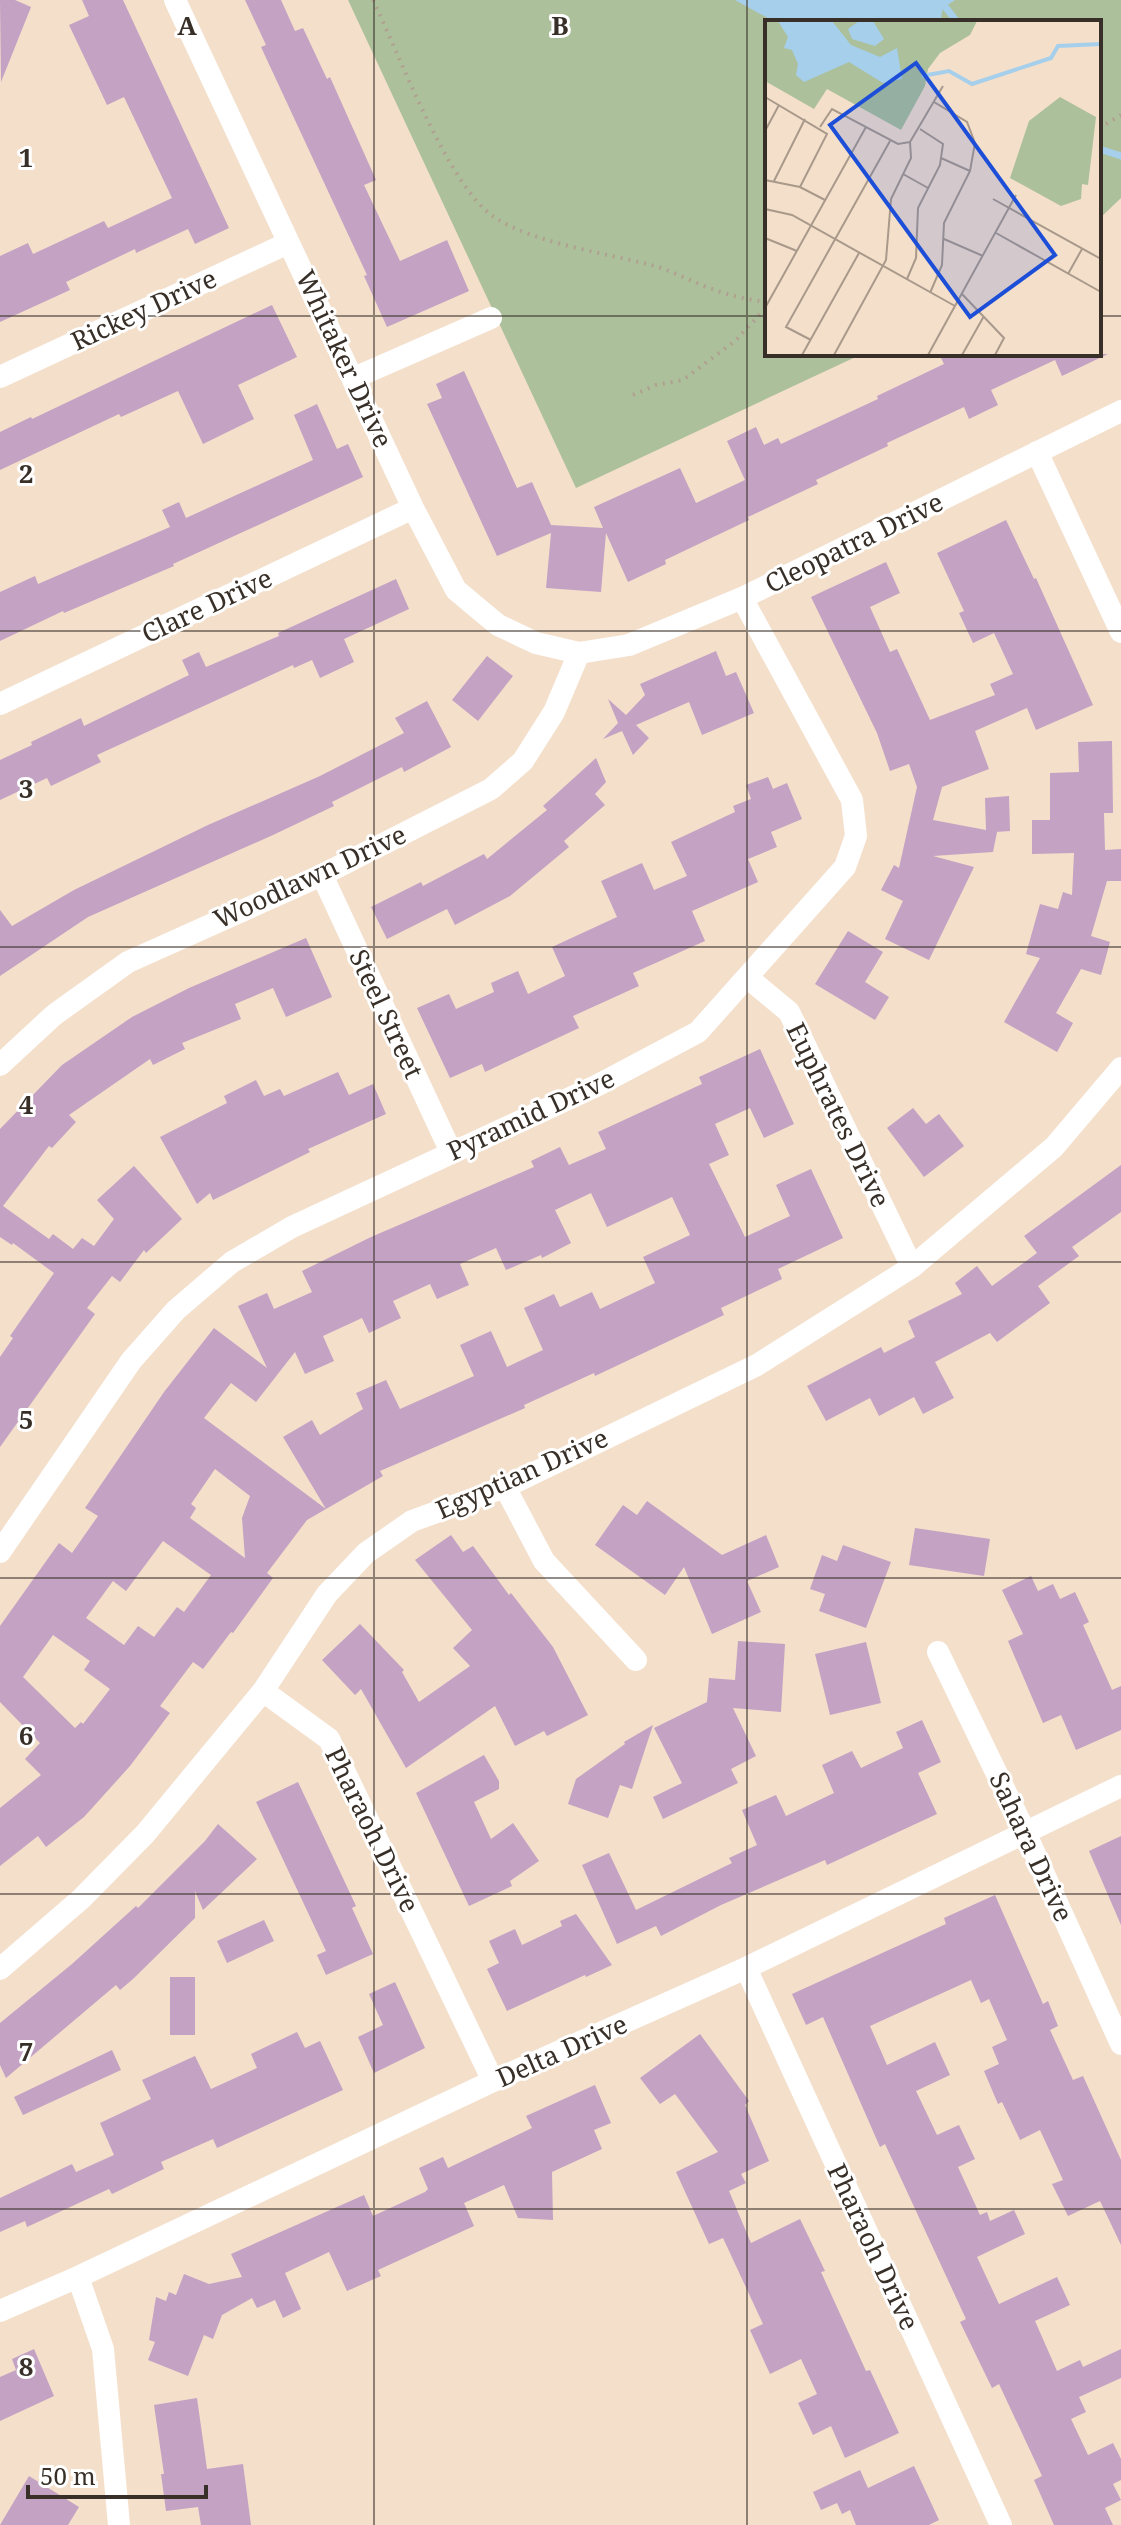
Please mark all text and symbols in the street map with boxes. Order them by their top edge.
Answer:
text: A [177,7,197,43]
text: B [551,7,569,43]
inset map [765,20,1101,356]
text: 1 [19,139,33,175]
street label: Rickey Drive [65,260,222,359]
street label: Whitaker Drive [288,264,402,453]
text: 2 [19,455,33,491]
street label: Cleopatra Drive [758,483,949,601]
street label: Clare Drive [136,559,278,651]
text: 3 [19,770,33,806]
street label: Woodlawn Drive [207,816,412,937]
street label: Steel Street [341,943,432,1084]
street label: Euphrates Drive [779,1016,899,1213]
street label: Pyramid Drive [441,1060,620,1169]
text: 4 [19,1086,34,1122]
text: 5 [19,1401,33,1437]
street label: Egyptian Drive [430,1419,613,1527]
text: 6 [19,1717,33,1753]
street label: Pharaoh Drive [317,1741,429,1918]
street label: Sahara Drive [981,1766,1082,1927]
street label: Delta Drive [490,2005,633,2095]
text: 7 [19,2033,33,2069]
street label: Pharaoh Drive [820,2157,928,2336]
text: 8 [19,2348,33,2384]
scale bar [28,2449,206,2499]
text: 50 m [40,2459,96,2492]

